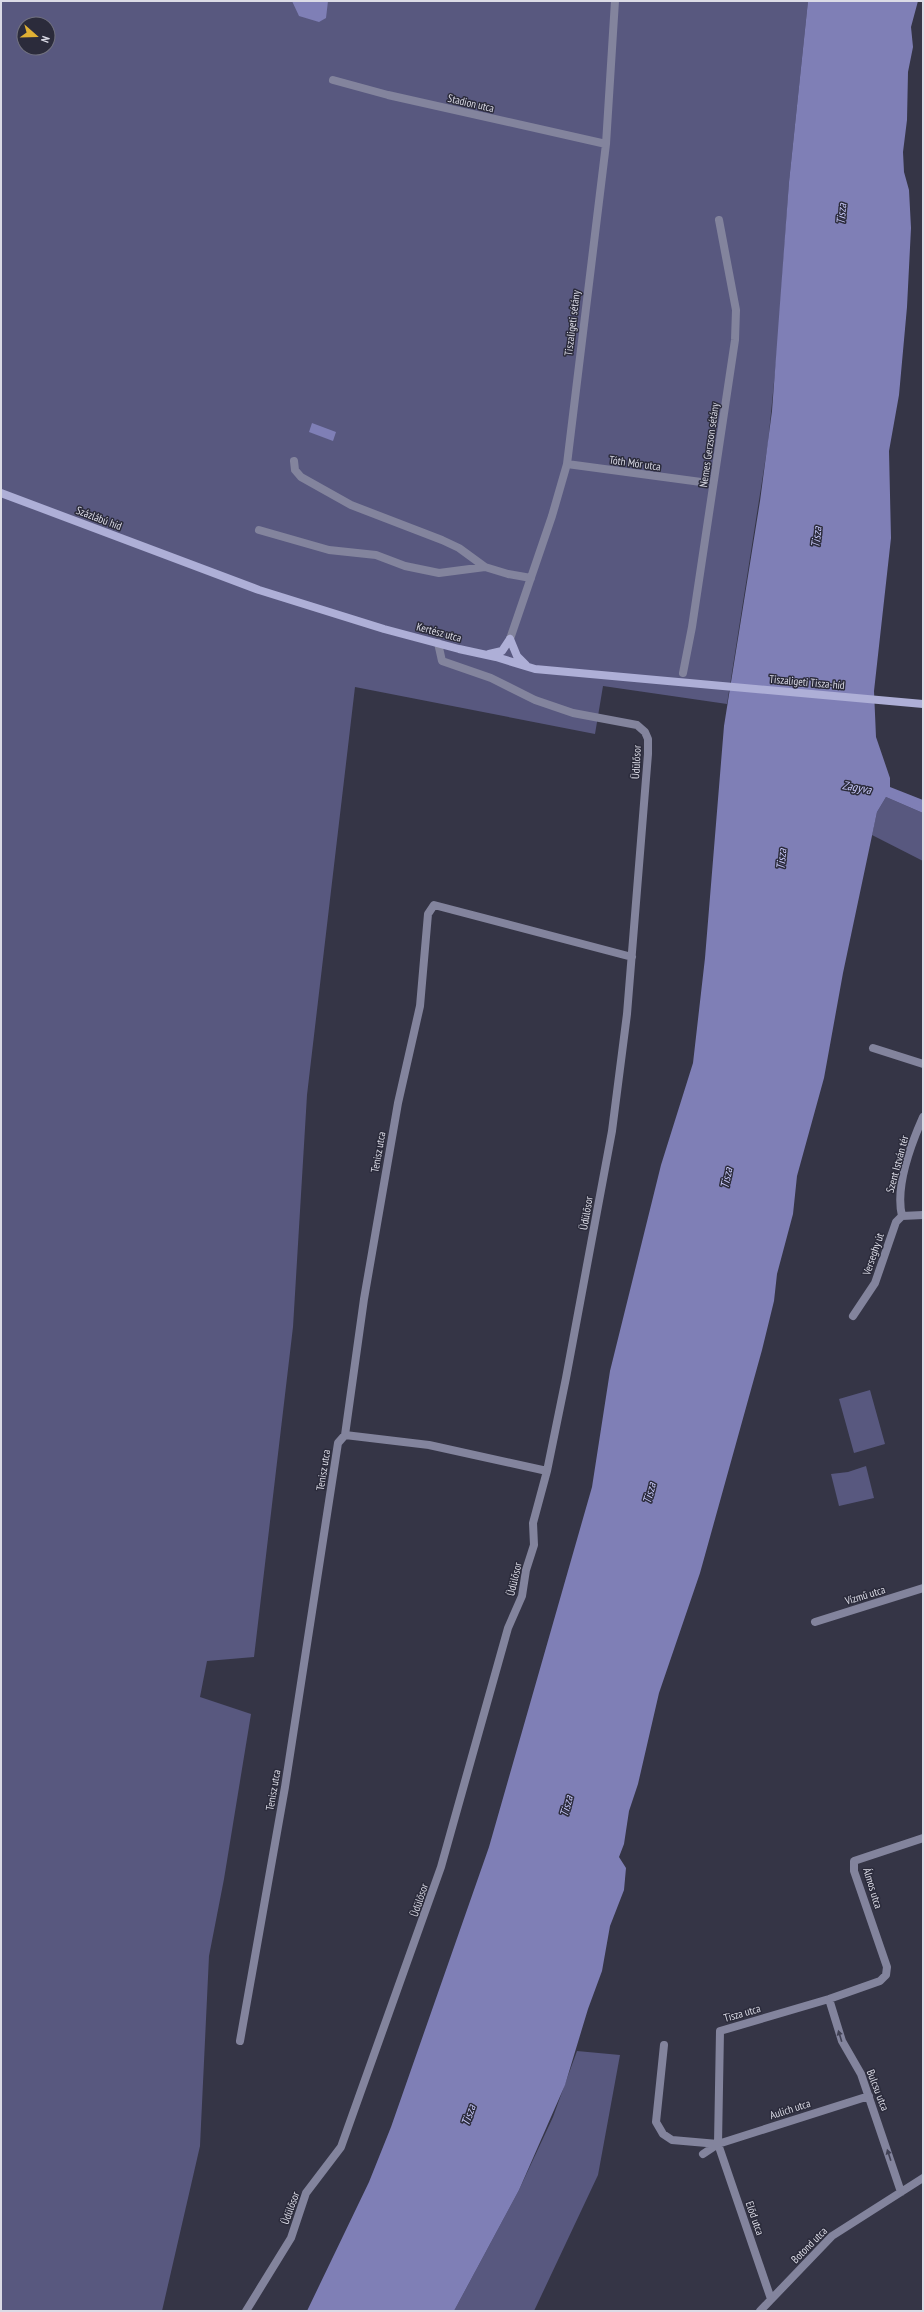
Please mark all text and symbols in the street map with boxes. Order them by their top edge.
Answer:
north arrow [16,16,56,56]
text: N [38,34,53,45]
street label: Stadion utca [446,91,496,115]
water label: Tisza [833,202,849,225]
street label: Tiszaligeti sétány [561,289,583,357]
street label: Nemes Gerzson sétány [696,401,722,488]
street label: Tóth Mór utca [608,452,662,474]
street label: Százlábú híd [74,503,124,533]
water label: Tisza [807,525,825,548]
street label: Kertész utca [415,619,463,645]
street label: Tiszaligeti Tisza-híd [769,672,846,692]
street label: Üdülősor [628,745,644,779]
water label: Zagyva [841,777,874,797]
water label: Tisza [773,847,789,870]
street label: Tenisz utca [368,1130,388,1174]
street label: Szent István tér [883,1134,911,1194]
water label: Tisza [716,1165,736,1190]
street label: Üdülősor [576,1195,596,1231]
street label: Verseghy út [859,1231,887,1278]
street label: Tenisz utca [313,1448,333,1492]
water label: Tisza [639,1480,659,1505]
street label: Üdülősor [503,1561,525,1597]
street label: Vízmű utca [842,1582,887,1608]
street label: Tenisz utca [263,1768,283,1812]
water label: Tisza [556,1793,576,1818]
street label: Álmos utca [860,1866,886,1910]
street label: Üdülősor [407,1882,431,1918]
street label: Tisza utca [722,2001,762,2025]
one-way arrow [837,2029,843,2041]
street label: Bulcsu utca [864,2067,892,2113]
street label: Aulich utca [768,2096,812,2122]
water label: Tisza [457,2101,479,2127]
one-way arrow [886,2149,892,2161]
street label: Üdülősor [278,2190,302,2226]
street label: Előd utca [743,2199,767,2237]
street label: Botond utca [788,2224,830,2266]

